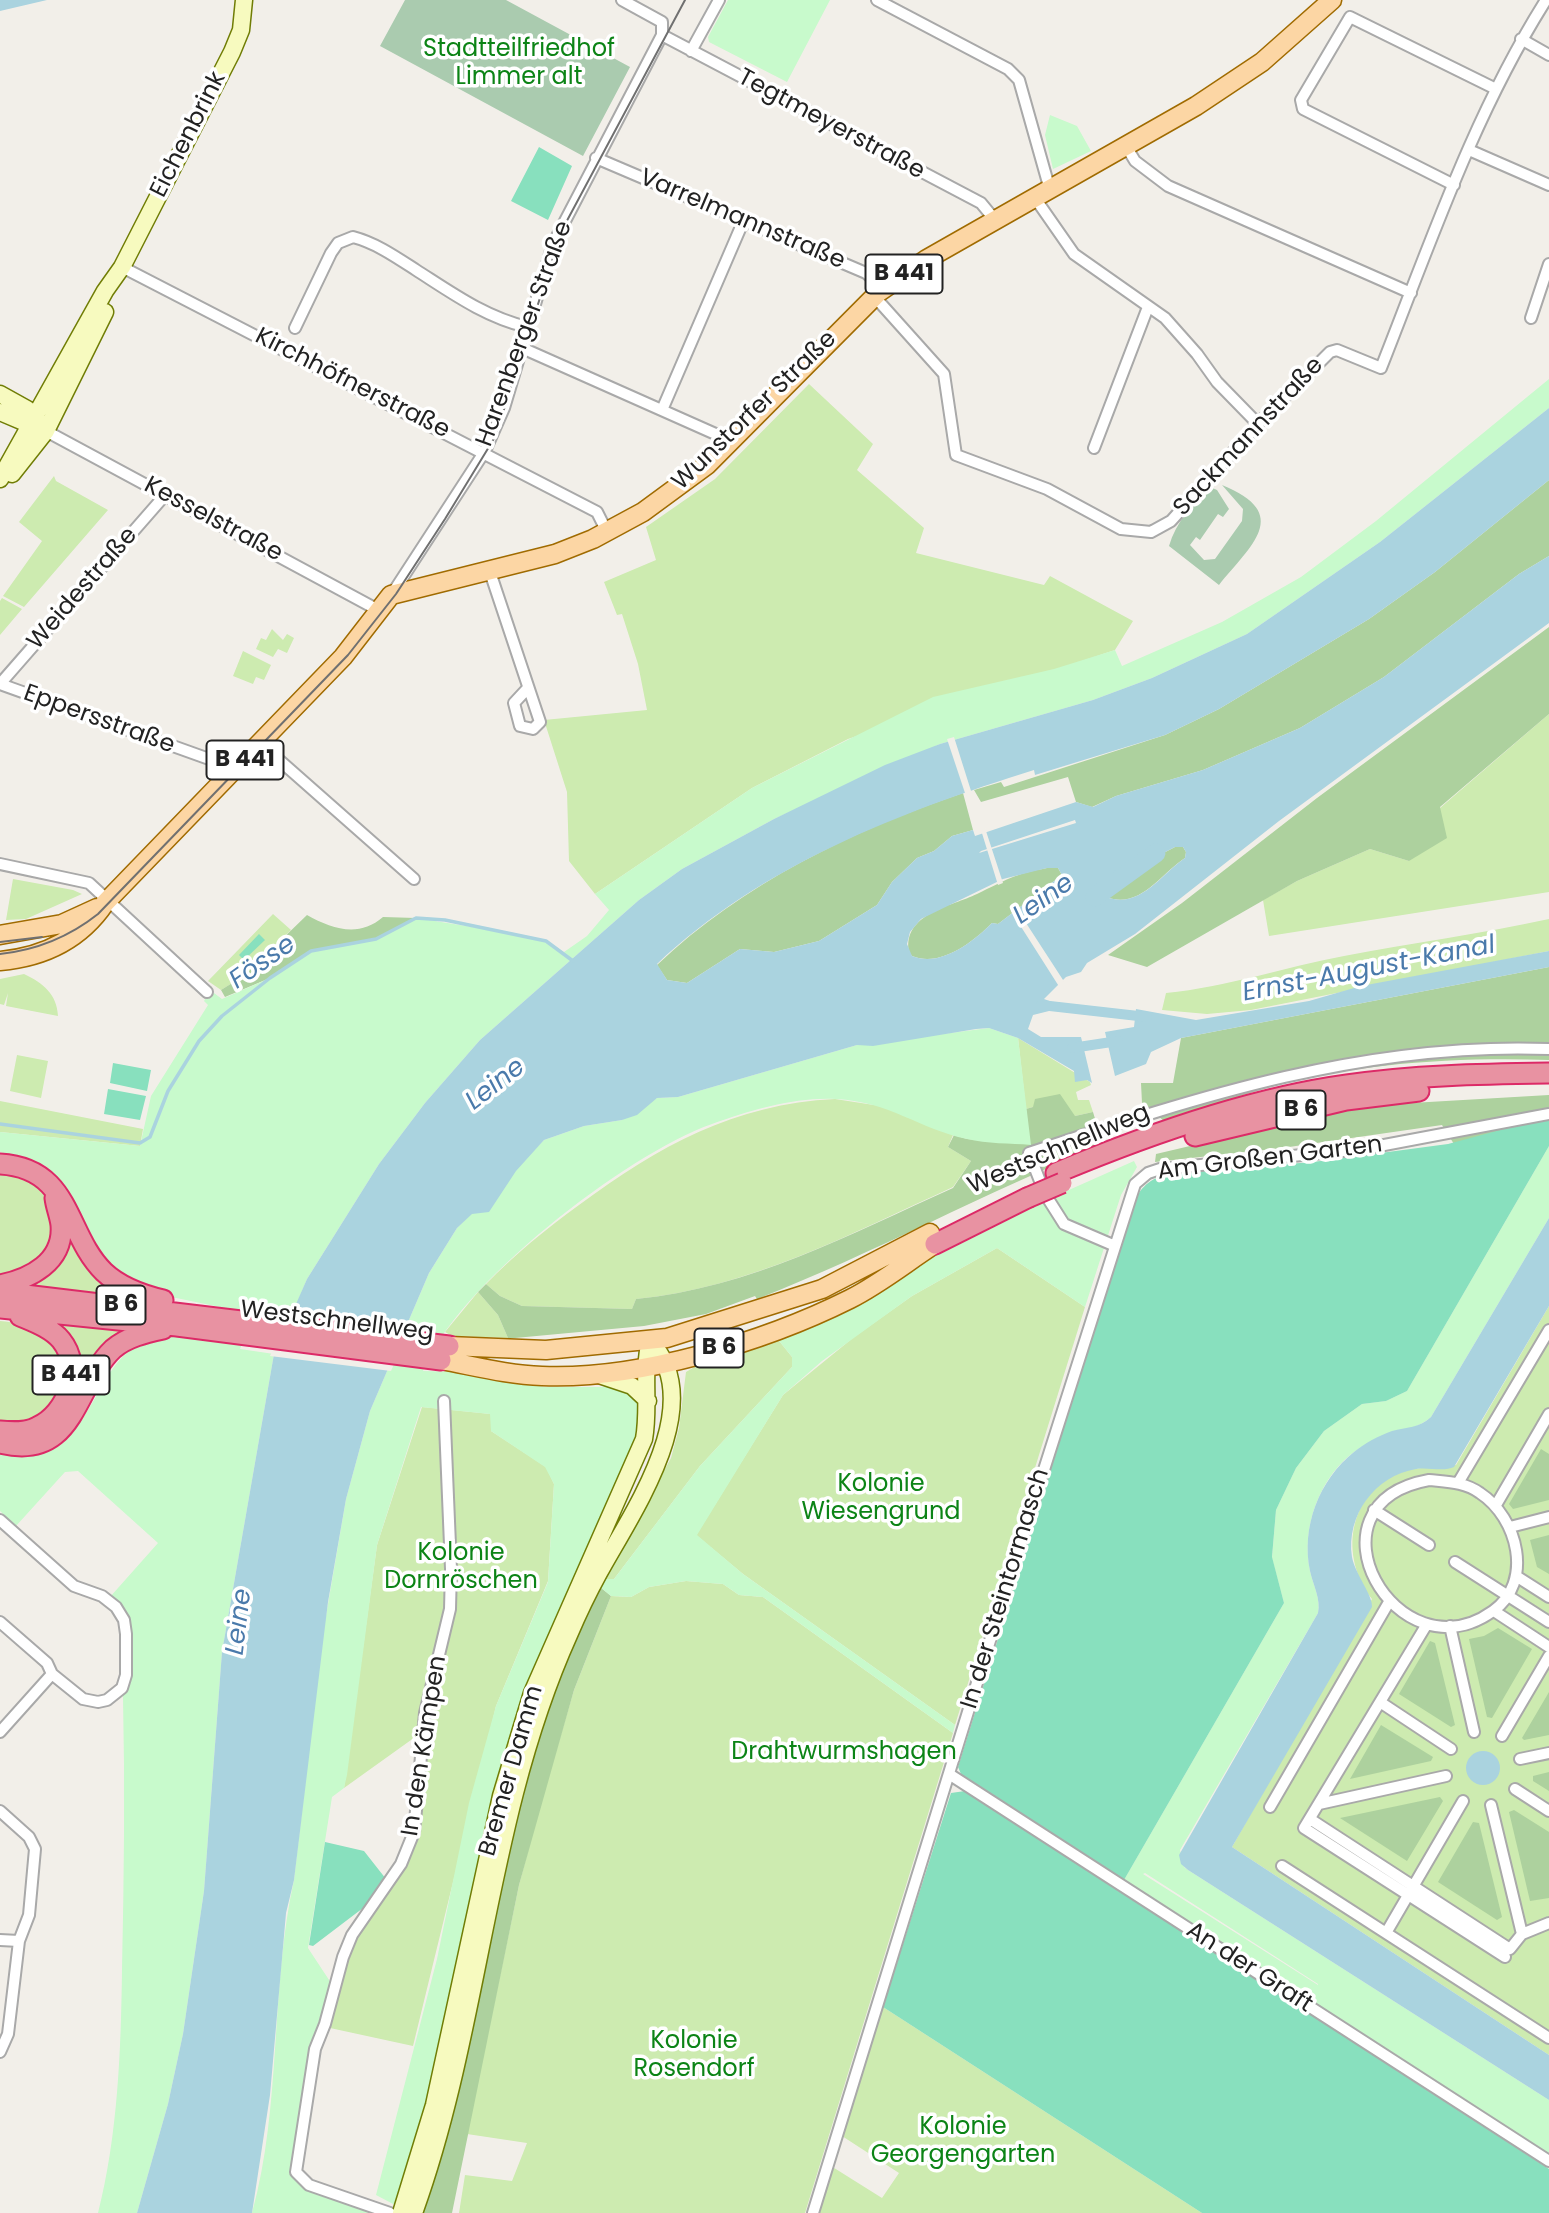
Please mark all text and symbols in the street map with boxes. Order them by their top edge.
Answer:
park label: Stadtteilfriedhof Limmer alt [423,36,615,92]
street label: Tegtmeyerstraße [733,64,929,186]
street label: Eichenbrink [145,67,233,203]
street label: Varrelmannstraße [635,164,849,276]
street label: Harenberger Straße [471,217,579,451]
road number: B 441 [866,255,942,294]
street label: Kirchhöfnerstraße [250,322,454,446]
street label: Wunstorfer Straße [667,325,843,497]
street label: Sackmannstraße [1168,352,1330,522]
street label: Kesselstraße [139,471,287,569]
street label: Weidestraße [22,522,144,656]
street label: Eppersstraße [19,679,179,761]
road number: B 441 [206,740,284,780]
water label: Leine [1008,868,1080,932]
water label: Fösse [224,929,302,997]
water label: Ernst-August-Kanal [1240,930,1498,1010]
water label: Leine [460,1052,532,1118]
road number: B 6 [1276,1091,1326,1130]
street label: Westschnellweg [964,1099,1154,1201]
street label: Am Großen Garten [1156,1131,1384,1187]
road number: B 6 [96,1286,146,1324]
street label: Westschnellweg [239,1296,435,1348]
road number: B 6 [694,1329,744,1368]
road number: B 441 [32,1356,110,1394]
street label: In der Steintormasch [956,1465,1056,1713]
park label: Kolonie Wiesengrund [801,1471,961,1527]
park label: Kolonie Dornröschen [384,1540,538,1596]
water label: Leine [220,1587,260,1657]
street label: In den Kämpen [397,1654,453,1838]
street label: Bremer Damm [474,1682,550,1860]
park label: Drahtwurmshagen [731,1739,957,1767]
street label: An der Graft [1180,1916,1318,2020]
park label: Kolonie Rosendorf [633,2028,755,2084]
park label: Kolonie Georgengarten [871,2114,1055,2170]

